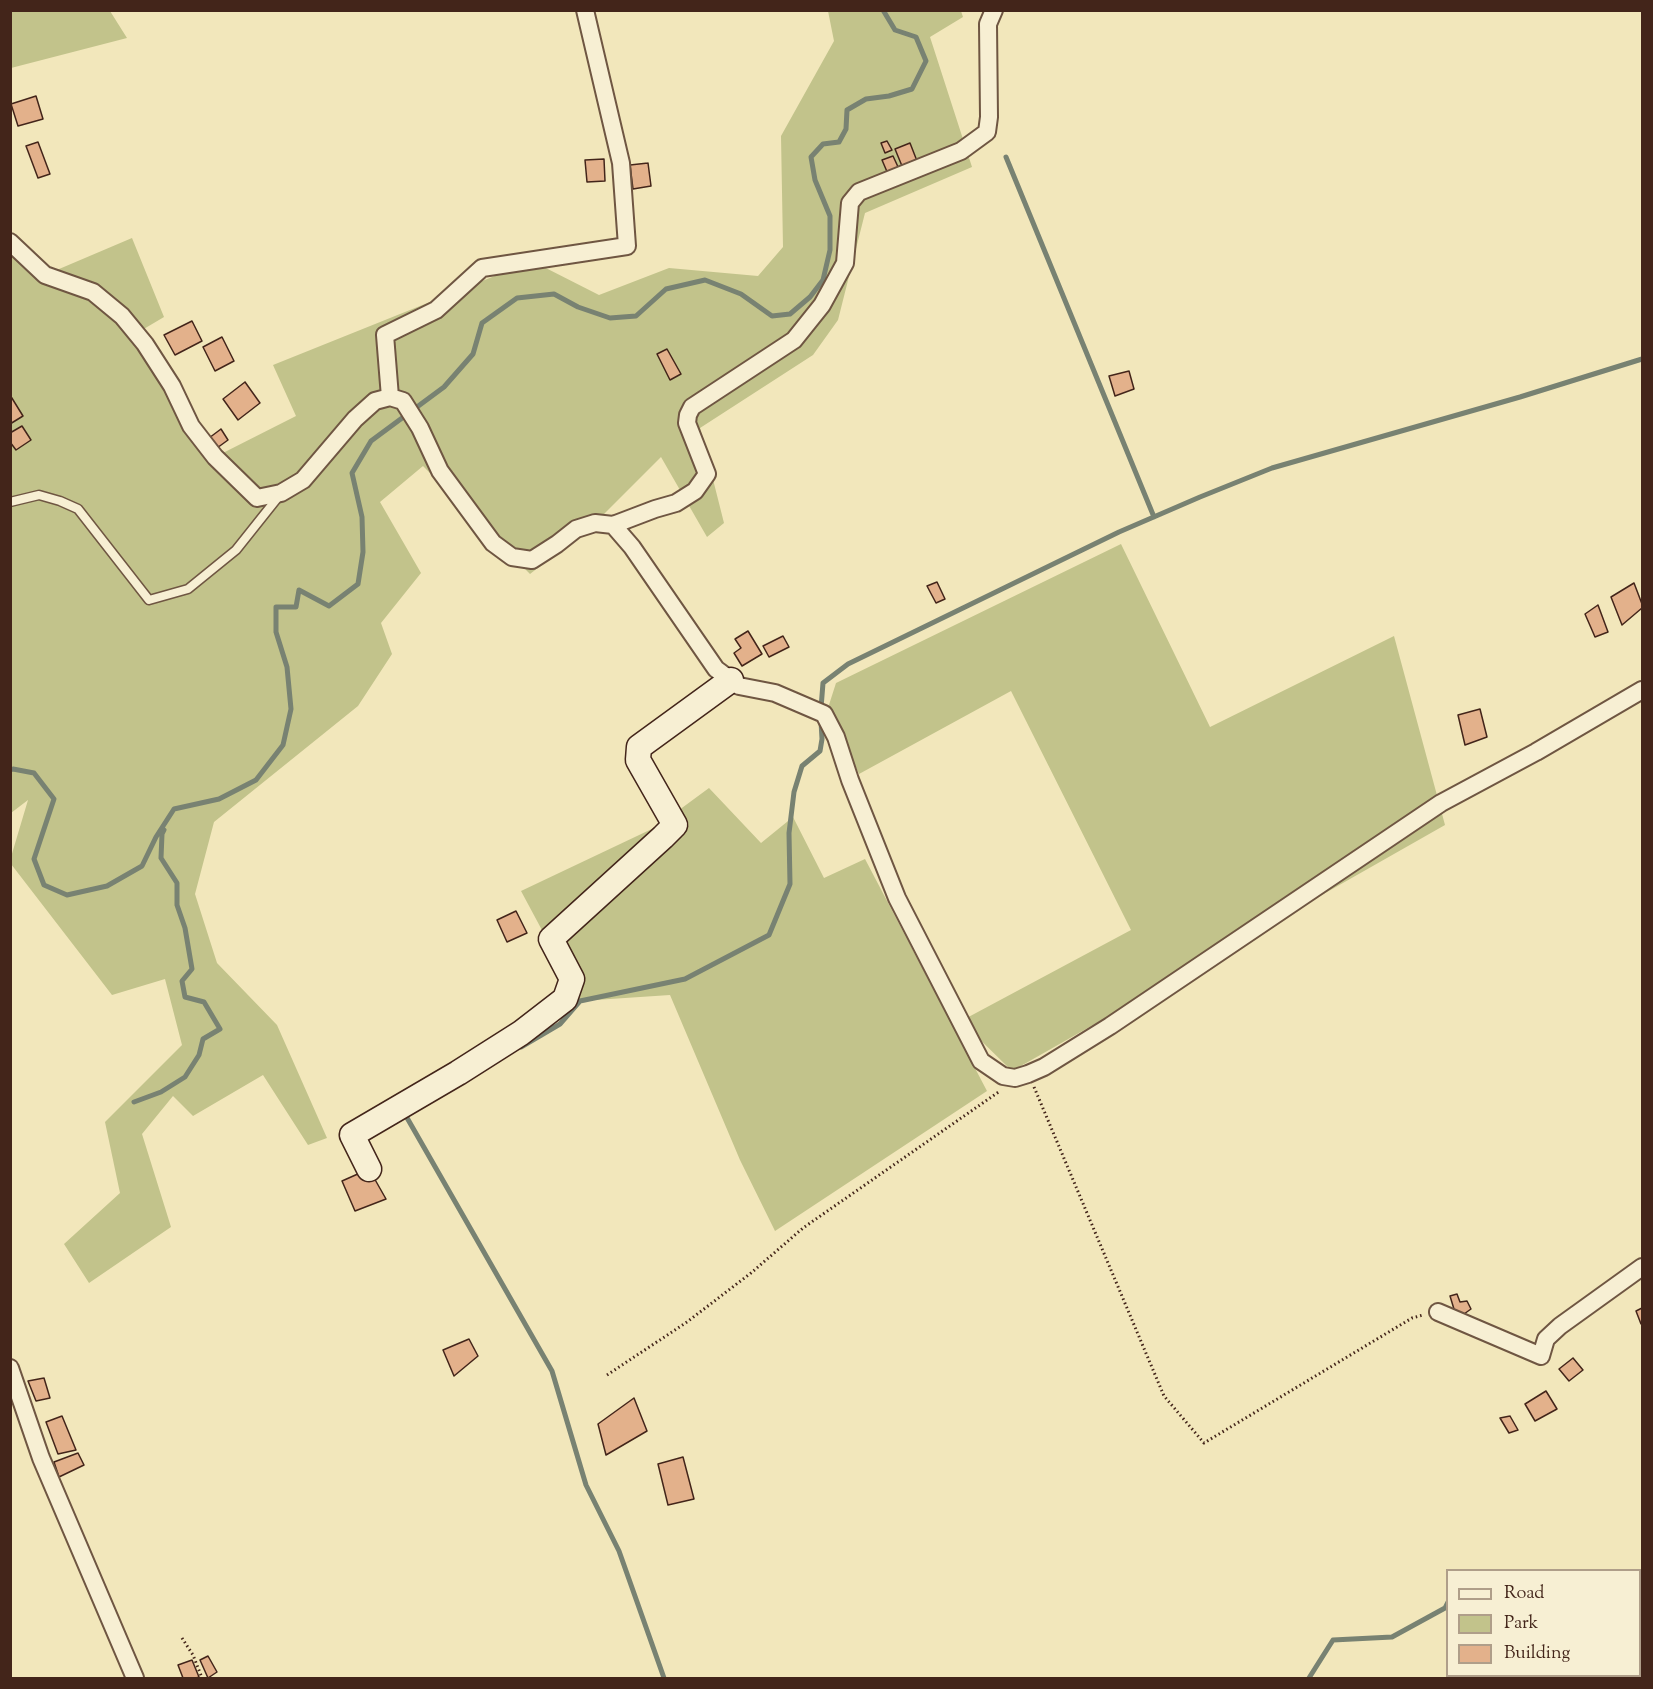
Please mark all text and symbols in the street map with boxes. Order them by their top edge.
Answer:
legend [1446,1569,1641,1677]
text: Road [1504,1581,1544,1607]
text: Park [1504,1611,1538,1637]
text: Building [1504,1641,1570,1667]

